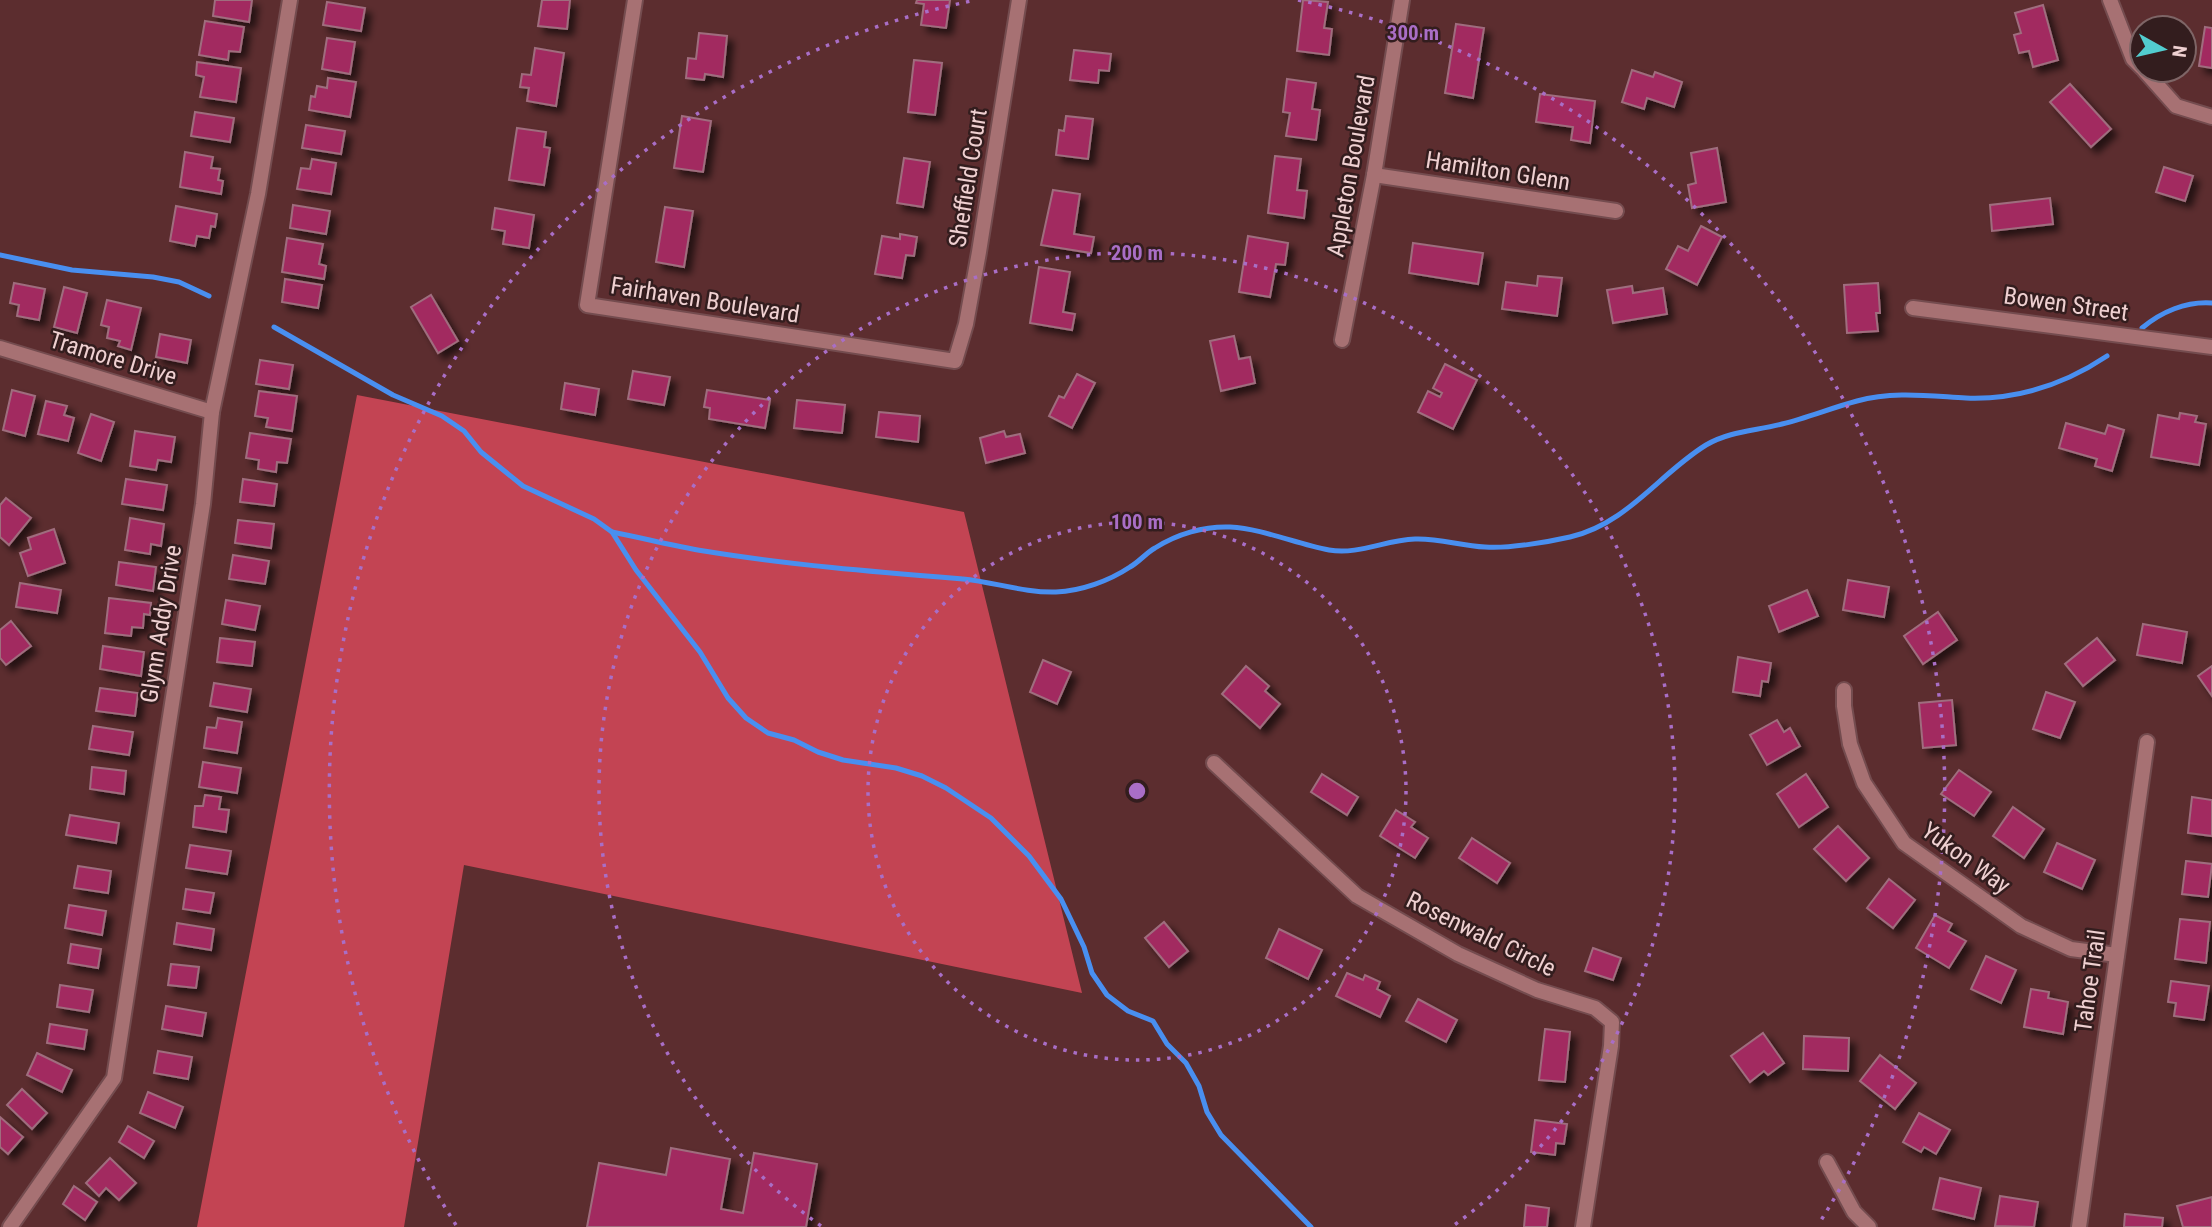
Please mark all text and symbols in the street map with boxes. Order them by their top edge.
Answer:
north arrow [2128,14,2198,84]
text: 300 m [1387,21,1439,45]
text: N [2167,44,2192,59]
street label: Appleton Boulevard [1321,73,1381,259]
street label: Sheffield Court [943,107,993,249]
street label: Hamilton Glenn [1424,146,1572,196]
text: 200 m [1111,241,1163,265]
street label: Fairhaven Boulevard [609,271,801,329]
street label: Bowen Street [2002,281,2130,327]
street label: Tramore Drive [46,325,180,391]
text: 100 m [1111,510,1163,534]
street label: Glynn Addy Drive [135,543,187,705]
centre of rings [1125,779,1149,803]
street label: Yukon Way [1916,816,2016,900]
street label: Rosenwald Circle [1402,886,1560,982]
street label: Tahoe Trail [2069,928,2111,1034]

